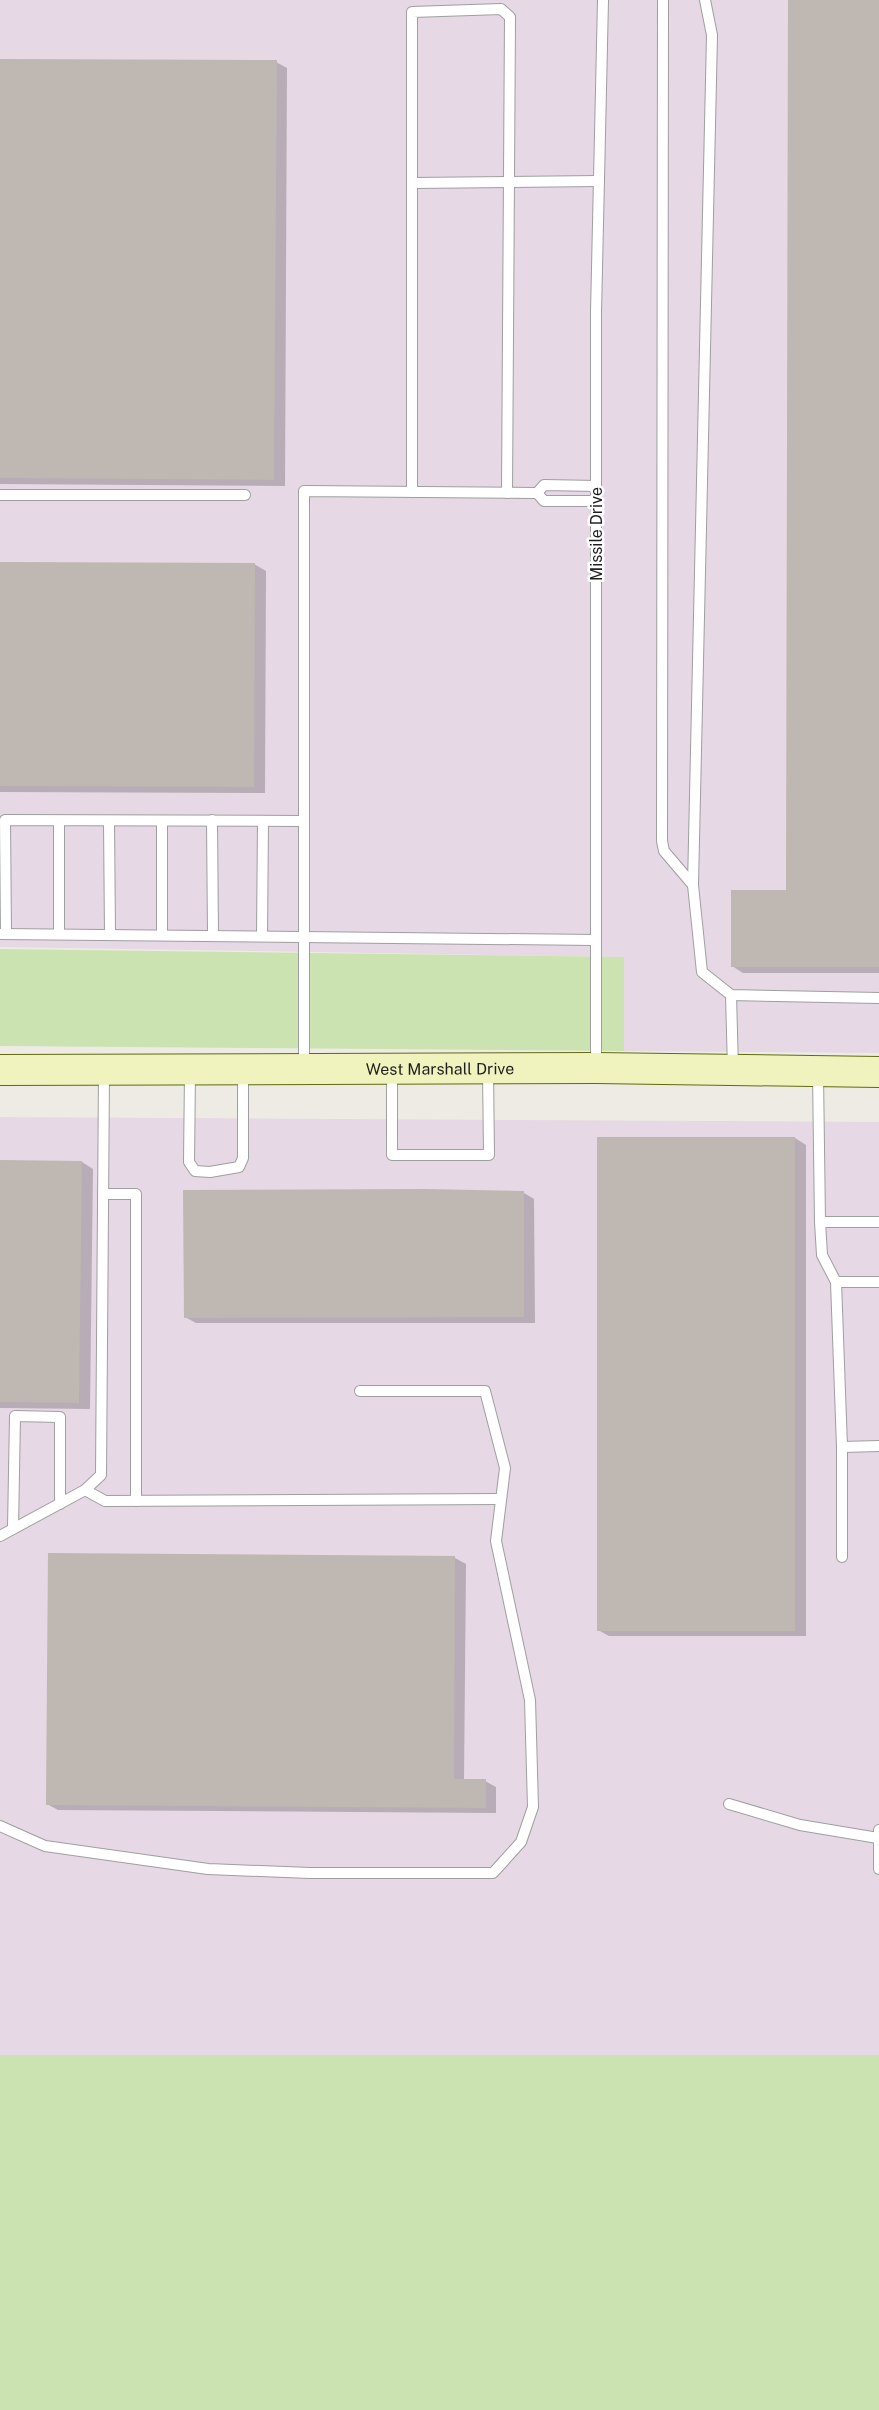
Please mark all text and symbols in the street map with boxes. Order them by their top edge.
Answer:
street label: Missile Drive [587,487,606,581]
street label: West Marshall Drive [366,1059,514,1079]

